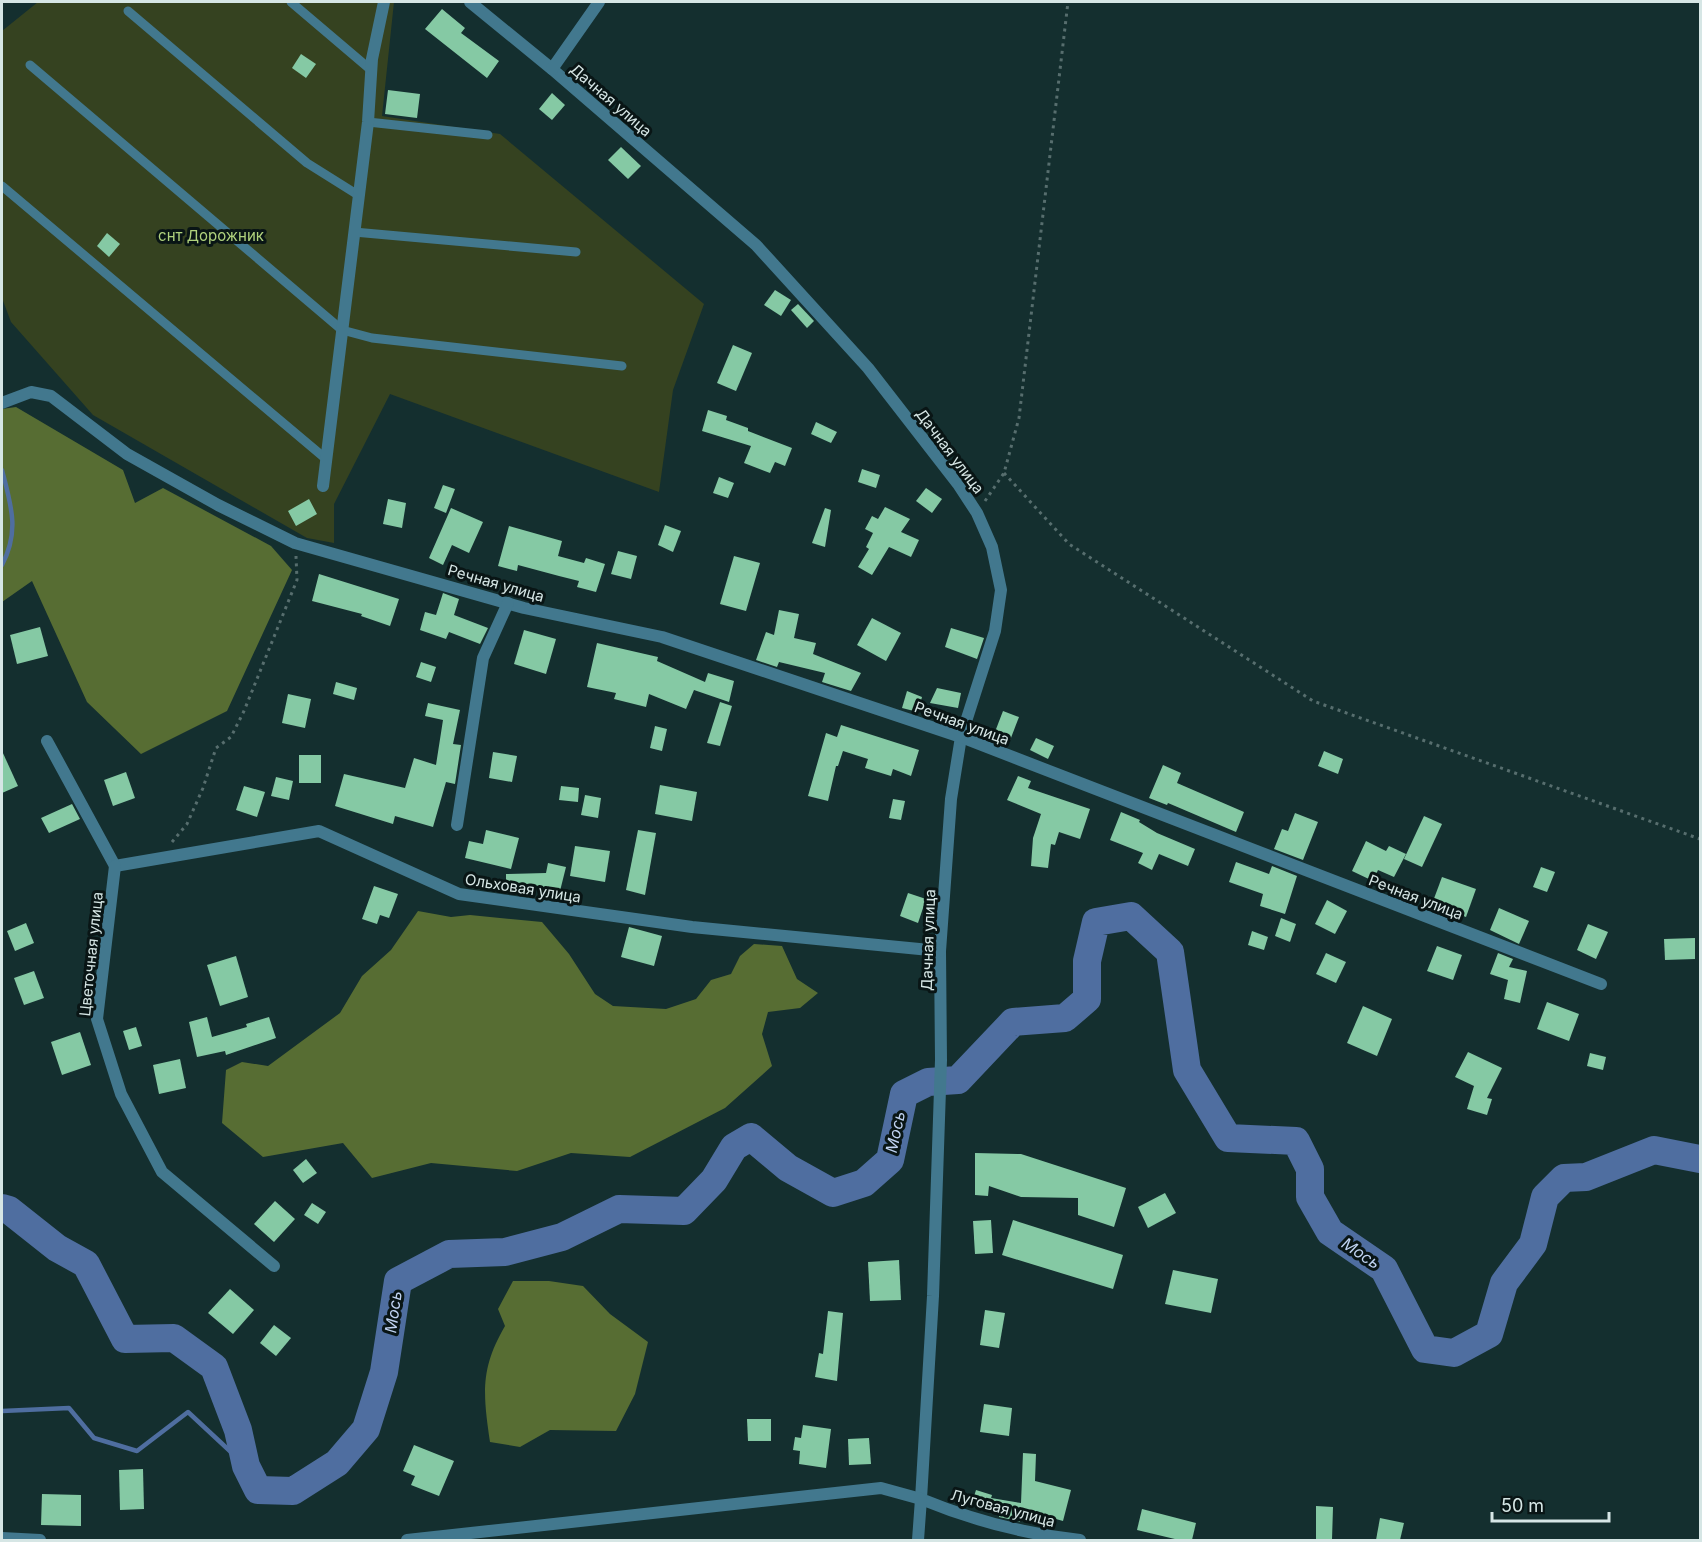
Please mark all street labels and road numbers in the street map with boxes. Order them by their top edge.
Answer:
street label: Дачная улица [566,59,656,141]
street label: Дачная улица [912,405,988,497]
street label: Речная улица [446,560,546,606]
street label: Речная улица [912,697,1012,749]
street label: Ольховая улица [464,869,582,907]
street label: Речная улица [1366,870,1466,924]
street label: Дачная улица [917,889,939,991]
street label: Цветочная улица [75,891,107,1017]
street label: Луговая улица [949,1485,1057,1531]

